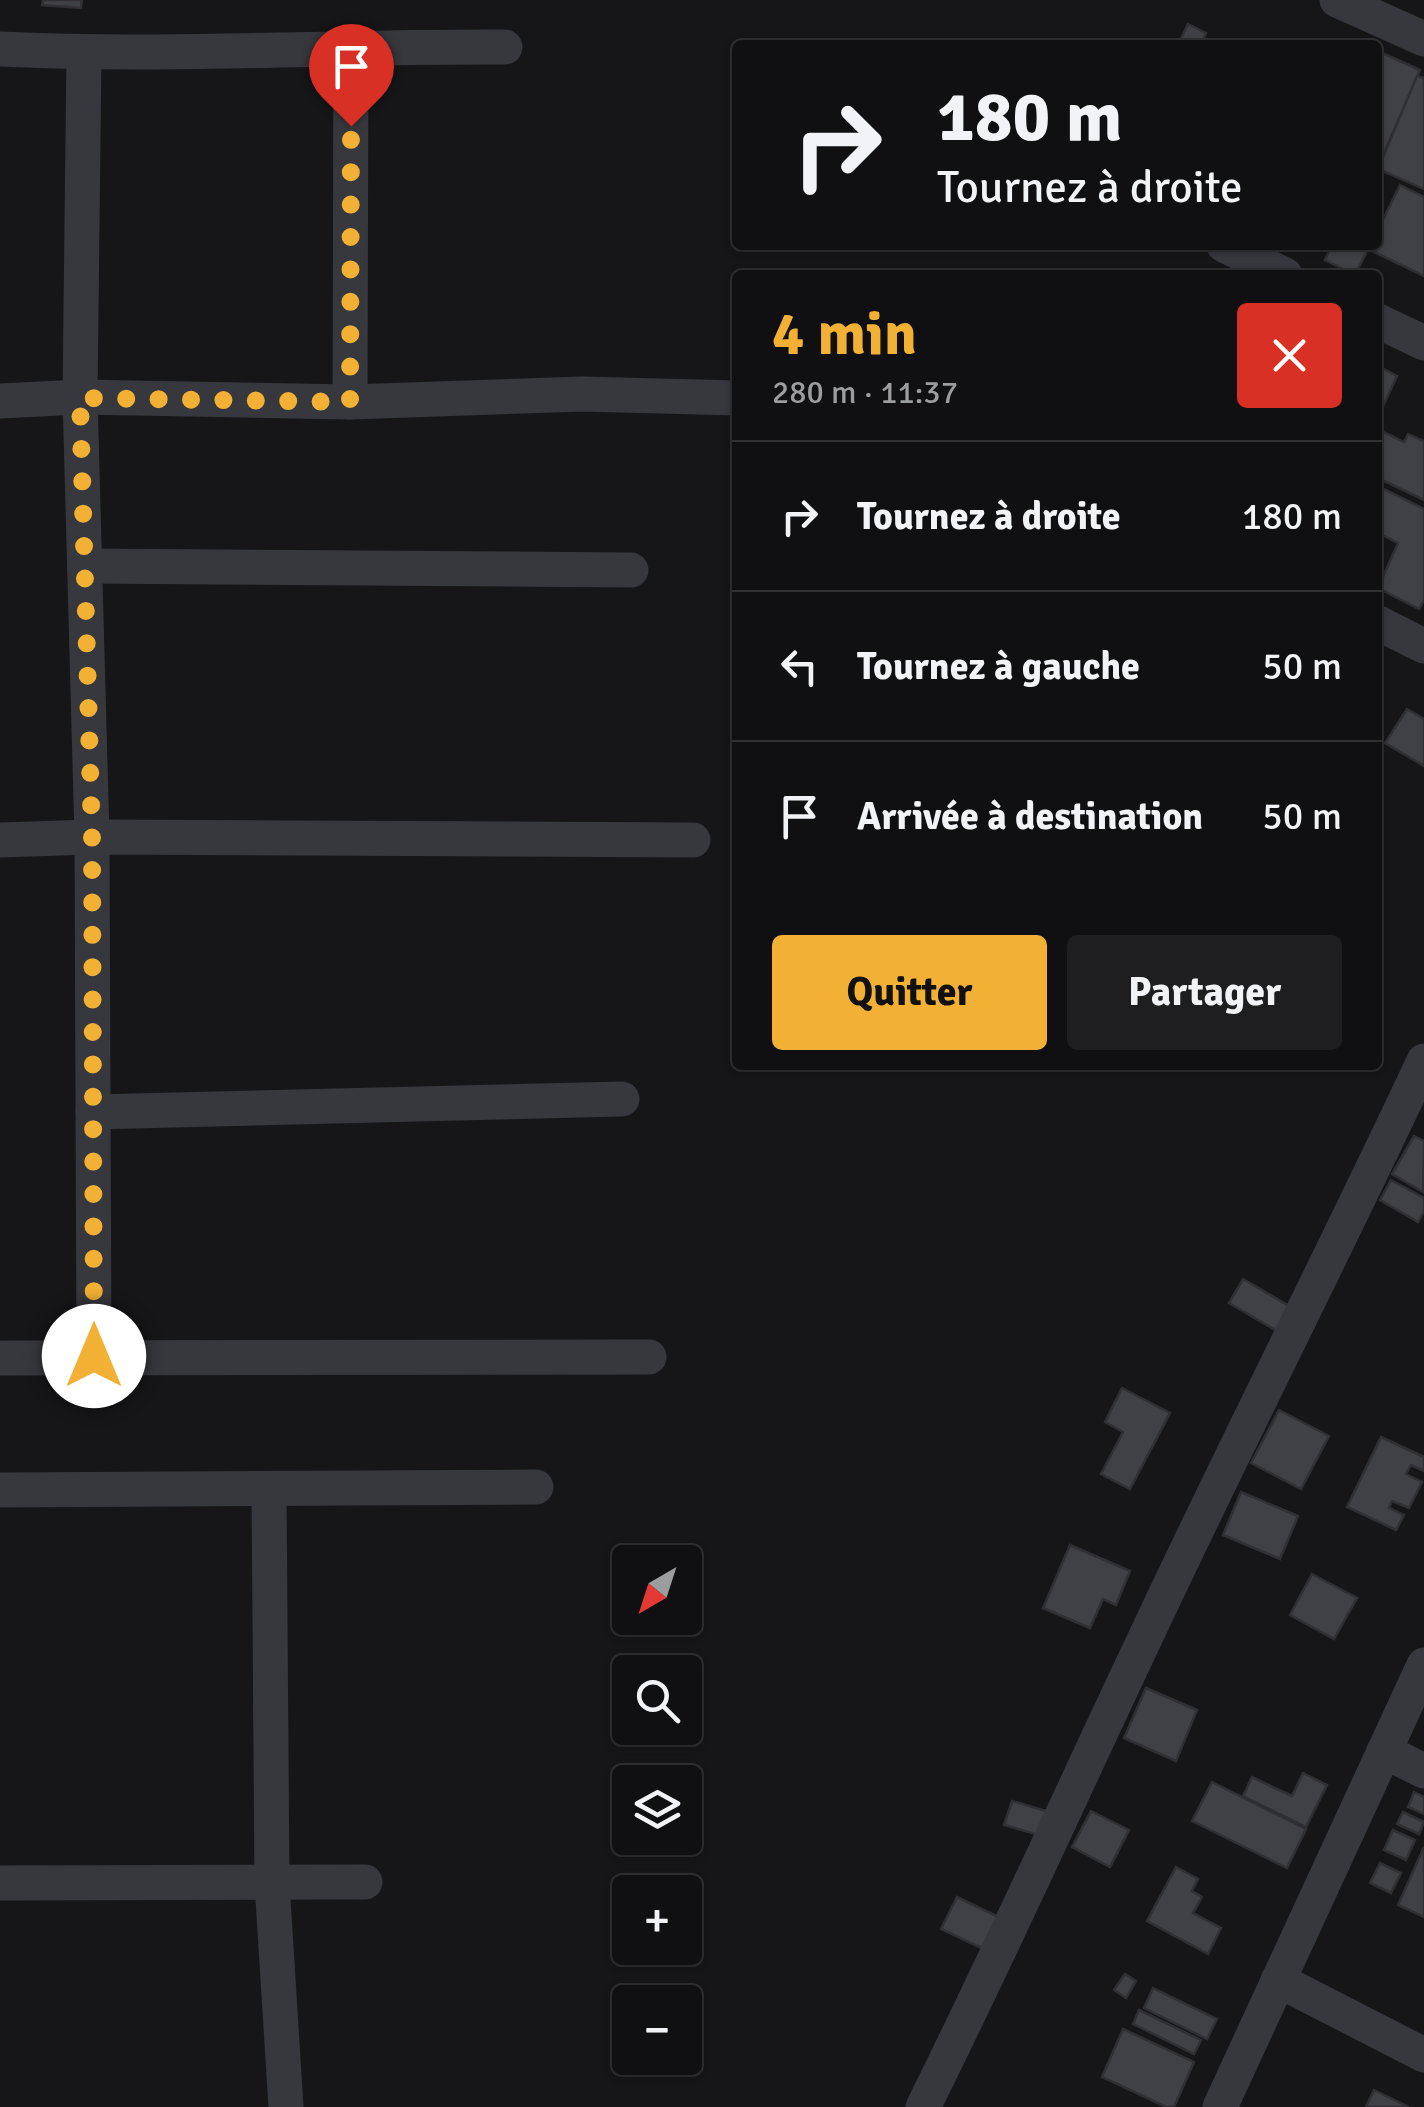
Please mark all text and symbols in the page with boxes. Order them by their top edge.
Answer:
pin [309,24,394,127]
icon: arrive [324,39,379,94]
text: 180 m [937,74,1122,160]
icon: right [772,80,902,210]
text: Tournez à droite [937,160,1243,215]
text: 4 min [772,298,917,372]
button: close [1237,303,1342,408]
text: 280 m · 11:37 [772,373,958,412]
icon: right [772,489,827,544]
text: Tournez à droite [857,493,1121,540]
text: 180 m [1242,493,1342,540]
icon: left [772,639,827,694]
text: Tournez à gauche [857,643,1140,690]
text: 50 m [1262,643,1342,690]
icon: arrive [772,789,827,844]
text: Arrivée à destination [857,793,1203,840]
text: 50 m [1262,793,1342,840]
button: Quitter [772,935,1047,1050]
button: Partager [1067,935,1342,1050]
position arrow [42,1304,146,1408]
north arrow [612,1545,702,1635]
map controls [612,1545,702,2075]
button: search [612,1655,702,1745]
button: layers [612,1765,702,1855]
button: + [612,1875,702,1965]
button: − [612,1985,702,2075]

